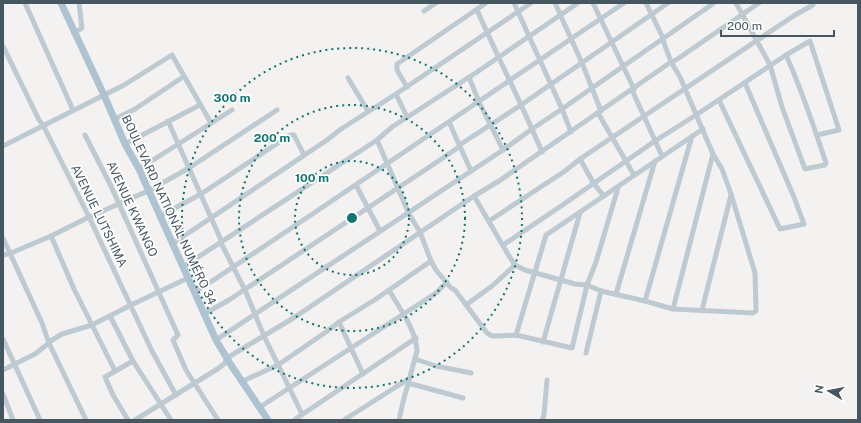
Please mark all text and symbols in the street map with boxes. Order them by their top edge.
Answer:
scale bar [721,12,834,38]
text: 200 m [727,19,762,33]
text: 300 m [214,91,251,105]
street label: BOULEVARD NATIONAL NUMÉRO 34 [119,113,219,307]
text: 200 m [254,131,290,145]
street label: AVENUE KWANGO [104,159,160,259]
street label: AVENUE LUTSHIMA [68,162,130,270]
text: 100 m [295,171,329,185]
centre of rings [345,211,359,225]
north arrow [809,371,849,411]
text: N [812,384,826,395]

